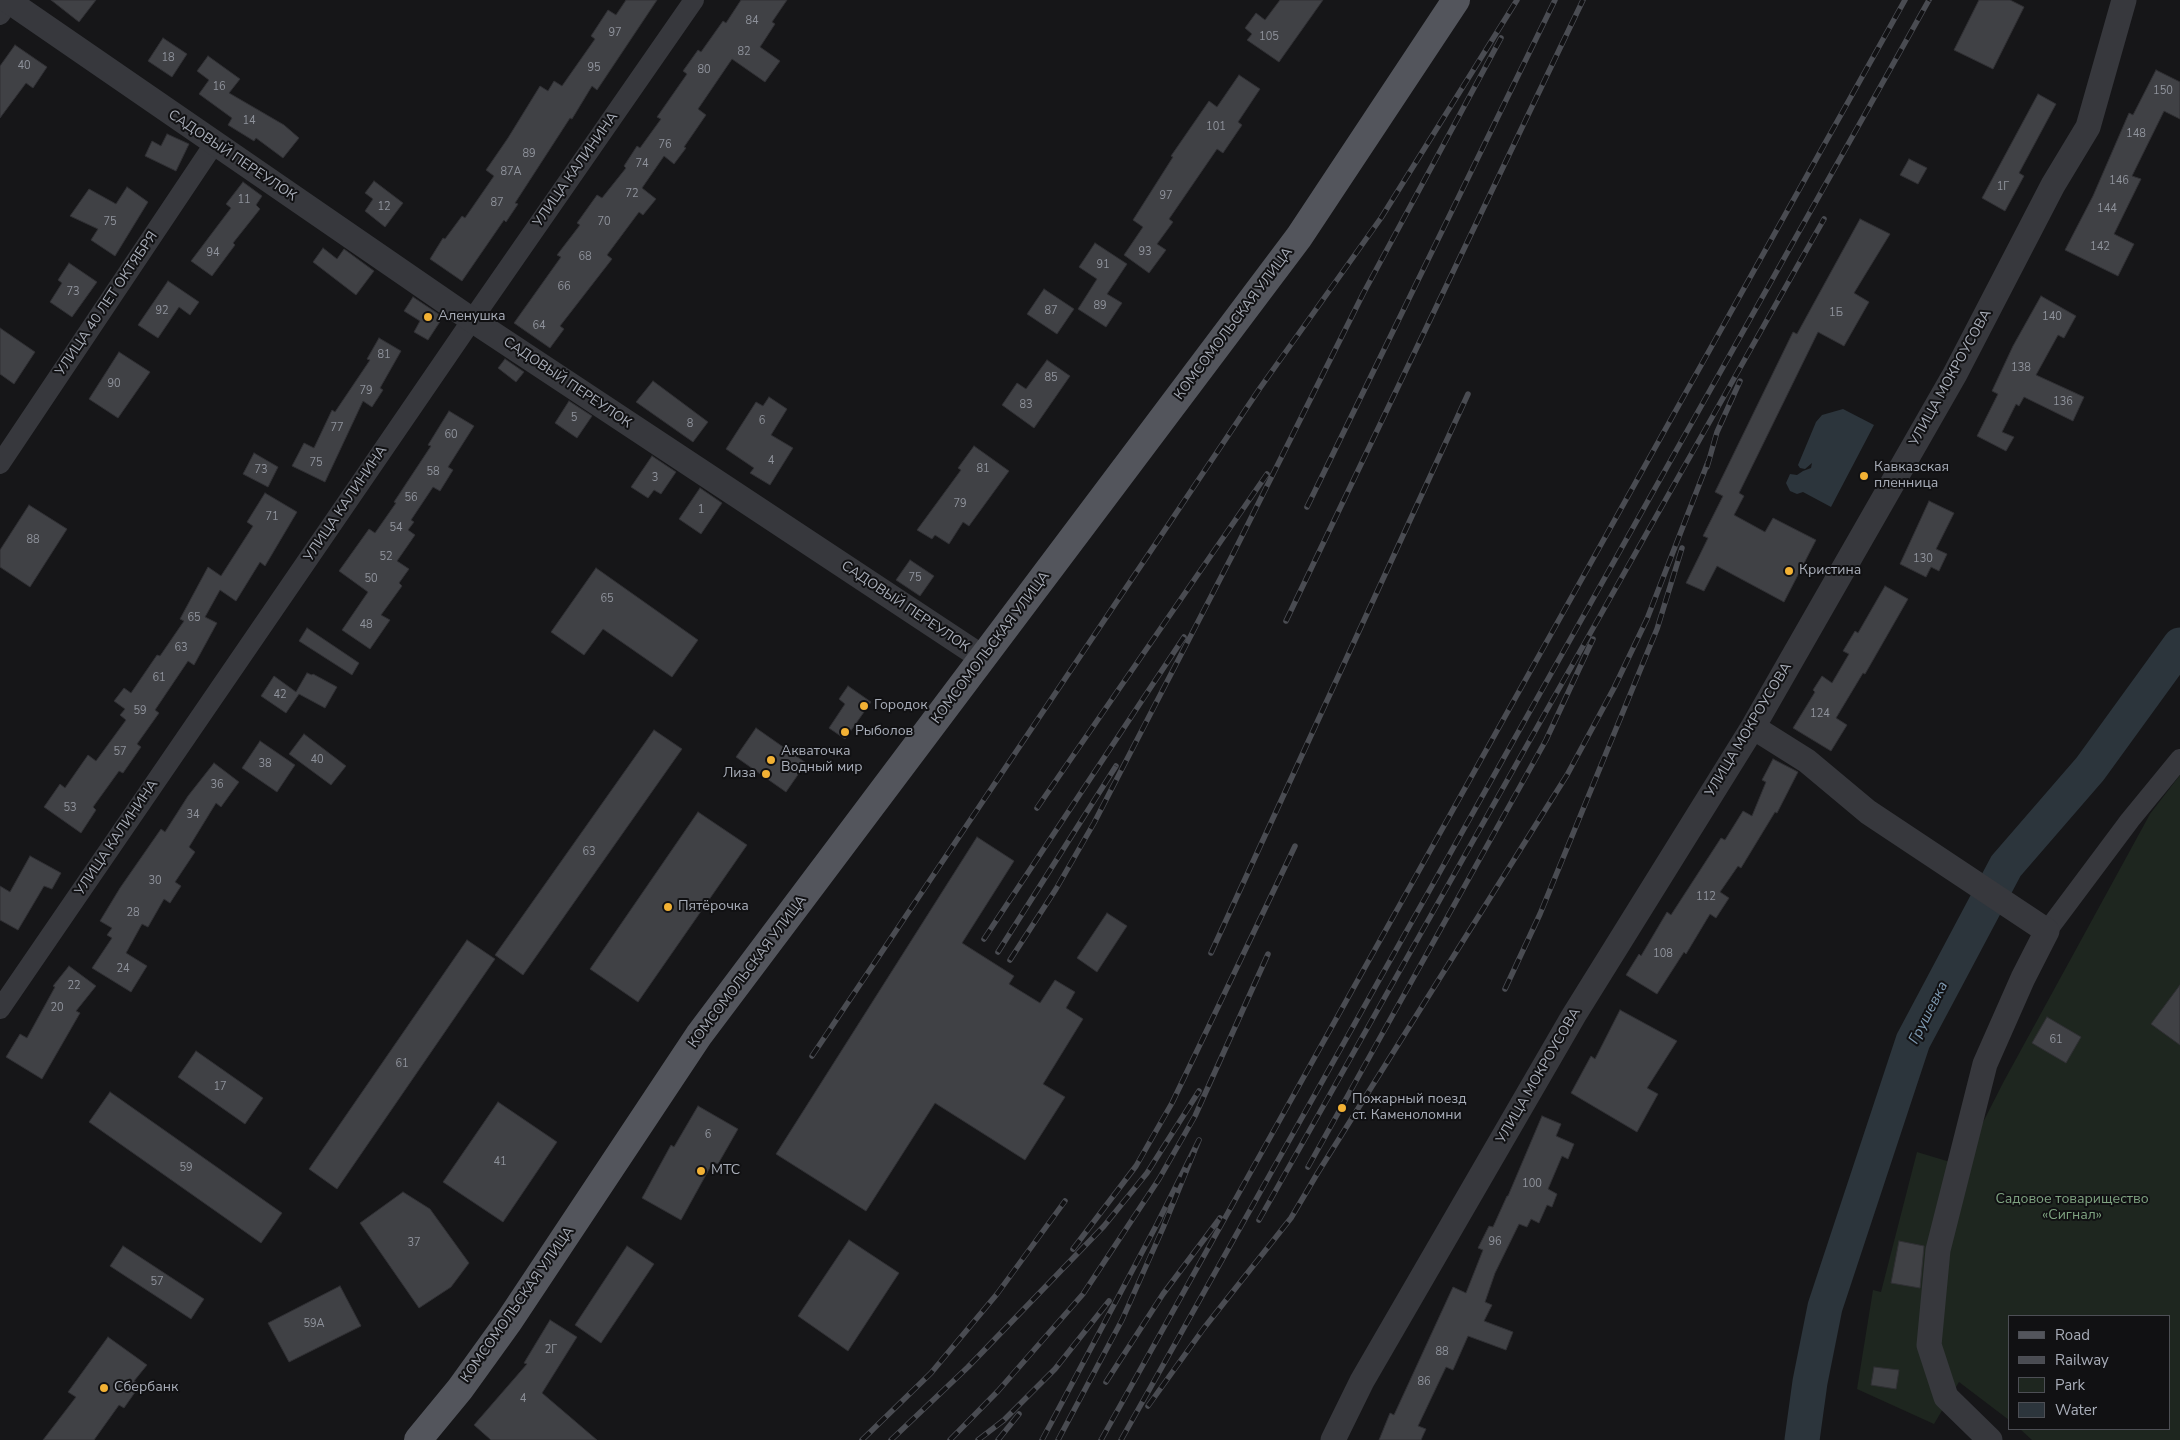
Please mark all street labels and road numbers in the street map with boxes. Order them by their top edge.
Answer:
street label: САДОВЫЙ ПЕРЕУЛОК [165,107,299,205]
street label: УЛИЦА КАЛИНИНА [530,109,622,231]
street label: УЛИЦА 40 ЛЕТ ОКТЯБРЯ [52,229,162,379]
street label: КОМСОМОЛЬСКАЯ УЛИЦА [1171,245,1297,403]
street label: УЛИЦА МОКРОУСОВА [1906,307,1996,449]
street label: САДОВЫЙ ПЕРЕУЛОК [500,334,634,432]
street label: УЛИЦА КАЛИНИНА [301,443,391,565]
street label: САДОВЫЙ ПЕРЕУЛОК [838,558,972,656]
street label: КОМСОМОЛЬСКАЯ УЛИЦА [928,569,1054,727]
street label: УЛИЦА МОКРОУСОВА [1702,660,1796,800]
street label: УЛИЦА КАЛИНИНА [72,777,162,899]
street label: КОМСОМОЛЬСКАЯ УЛИЦА [685,893,811,1051]
street label: УЛИЦА МОКРОУСОВА [1493,1005,1585,1147]
street label: КОМСОМОЛЬСКАЯ УЛИЦА [458,1224,578,1386]

